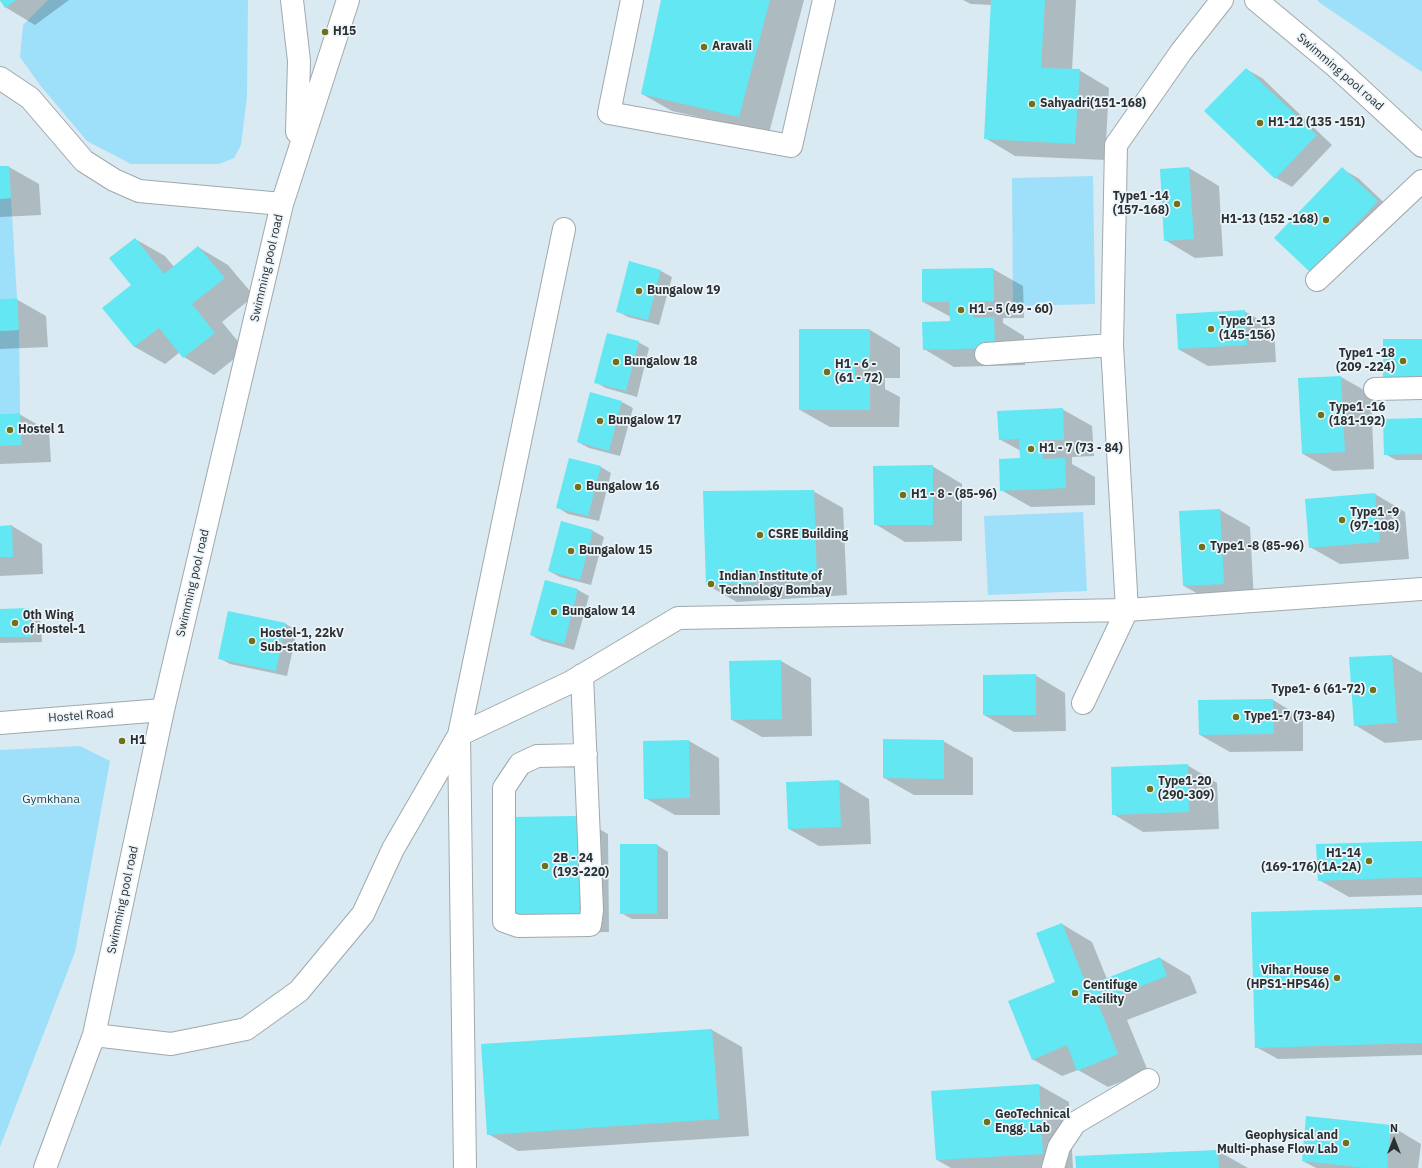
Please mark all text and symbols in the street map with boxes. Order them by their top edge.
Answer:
place label: H15 [333,25,356,39]
marker: H15 [320,27,330,37]
street label: Swimming pool road [1294,30,1386,114]
place label: Aravali [712,40,752,54]
marker: Aravali [699,42,709,52]
place label: Sahyadri(151-168) [1040,97,1146,111]
marker: Sahyadri(151-168) [1027,99,1037,109]
place label: H1-12 (135 -151) [1268,116,1365,130]
marker: H1-12 (135 -151) [1255,118,1265,128]
place label: Type1 -14 (157-168) [1113,190,1169,218]
marker: Type1 -14 (157-168) [1172,199,1182,209]
street label: Swimming pool road [248,213,286,323]
place label: H1-13 (152 -168) [1221,213,1318,227]
marker: H1-13 (152 -168) [1321,215,1331,225]
place label: Bungalow 19 [647,284,720,298]
marker: Bungalow 19 [634,286,644,296]
place label: H1 - 5 (49 - 60) [969,303,1053,317]
marker: H1 - 5 (49 - 60) [956,305,966,315]
place label: Type1 -13 (145-156) [1219,315,1275,343]
marker: Type1 -13 (145-156) [1206,324,1216,334]
place label: Type1 -18 (209 -224) [1336,347,1395,375]
place label: Bungalow 18 [624,355,697,369]
marker: Type1 -18 (209 -224) [1398,356,1408,366]
marker: Bungalow 18 [611,357,621,367]
place label: H1 - 6 - (61 - 72) [835,358,882,386]
marker: H1 - 6 - (61 - 72) [822,367,832,377]
place label: Type1 -16 (181-192) [1329,401,1385,429]
marker: Type1 -16 (181-192) [1316,410,1326,420]
place label: Bungalow 17 [608,414,681,428]
marker: Bungalow 17 [595,416,605,426]
place label: Hostel 1 [18,423,64,437]
marker: Hostel 1 [5,425,15,435]
place label: H1 - 7 (73 - 84) [1039,442,1123,456]
marker: H1 - 7 (73 - 84) [1026,444,1036,454]
place label: Bungalow 16 [586,480,659,494]
marker: Bungalow 16 [573,482,583,492]
place label: H1 - 8 - (85-96) [911,488,997,502]
marker: H1 - 8 - (85-96) [898,490,908,500]
place label: Type1 -9 (97-108) [1350,506,1399,534]
marker: Type1 -9 (97-108) [1337,515,1347,525]
street label: Swimming pool road [174,528,212,638]
place label: CSRE Building [768,528,848,542]
marker: CSRE Building [755,530,765,540]
place label: Type1 -8 (85-96) [1210,540,1304,554]
marker: Type1 -8 (85-96) [1197,542,1207,552]
place label: Bungalow 15 [579,544,652,558]
marker: Bungalow 15 [566,546,576,556]
place label: Indian Institute of Technology Bombay [719,570,831,598]
marker: Indian Institute of Technology Bombay [706,579,716,589]
place label: Bungalow 14 [562,605,635,619]
marker: Bungalow 14 [549,607,559,617]
place label: 0th Wing of Hostel-1 [23,609,85,637]
marker: 0th Wing of Hostel-1 [10,618,20,628]
place label: Hostel-1, 22kV Sub-station [260,627,344,655]
marker: Hostel-1, 22kV Sub-station [247,636,257,646]
place label: Type1- 6 (61-72) [1271,683,1365,697]
marker: Type1- 6 (61-72) [1368,685,1378,695]
street label: Hostel Road [48,707,114,725]
place label: Type1-7 (73-84) [1244,710,1335,724]
marker: Type1-7 (73-84) [1231,712,1241,722]
place label: H1 [130,734,146,748]
marker: H1 [117,736,127,746]
place label: Type1-20 (290-309) [1158,775,1214,803]
marker: Type1-20 (290-309) [1145,784,1155,794]
park label: Gymkhana [22,793,80,807]
street label: Swimming pool road [105,845,141,955]
place label: H1-14 (169-176)(1A-2A) [1261,847,1361,875]
place label: 2B - 24 (193-220) [553,852,609,880]
marker: H1-14 (169-176)(1A-2A) [1364,856,1374,866]
marker: 2B - 24 (193-220) [540,861,550,871]
place label: Vihar House (HPS1-HPS46) [1247,964,1329,992]
marker: Vihar House (HPS1-HPS46) [1332,973,1342,983]
place label: Centifuge Facility [1083,979,1138,1007]
marker: Centifuge Facility [1070,988,1080,998]
place label: GeoTechnical Engg. Lab [995,1108,1070,1136]
marker: GeoTechnical Engg. Lab [982,1117,992,1127]
north arrow [1374,1120,1414,1160]
text: N [1390,1121,1398,1135]
place label: Geophysical and Multi-phase Flow Lab [1217,1129,1338,1157]
marker: Geophysical and Multi-phase Flow Lab [1341,1138,1351,1148]

